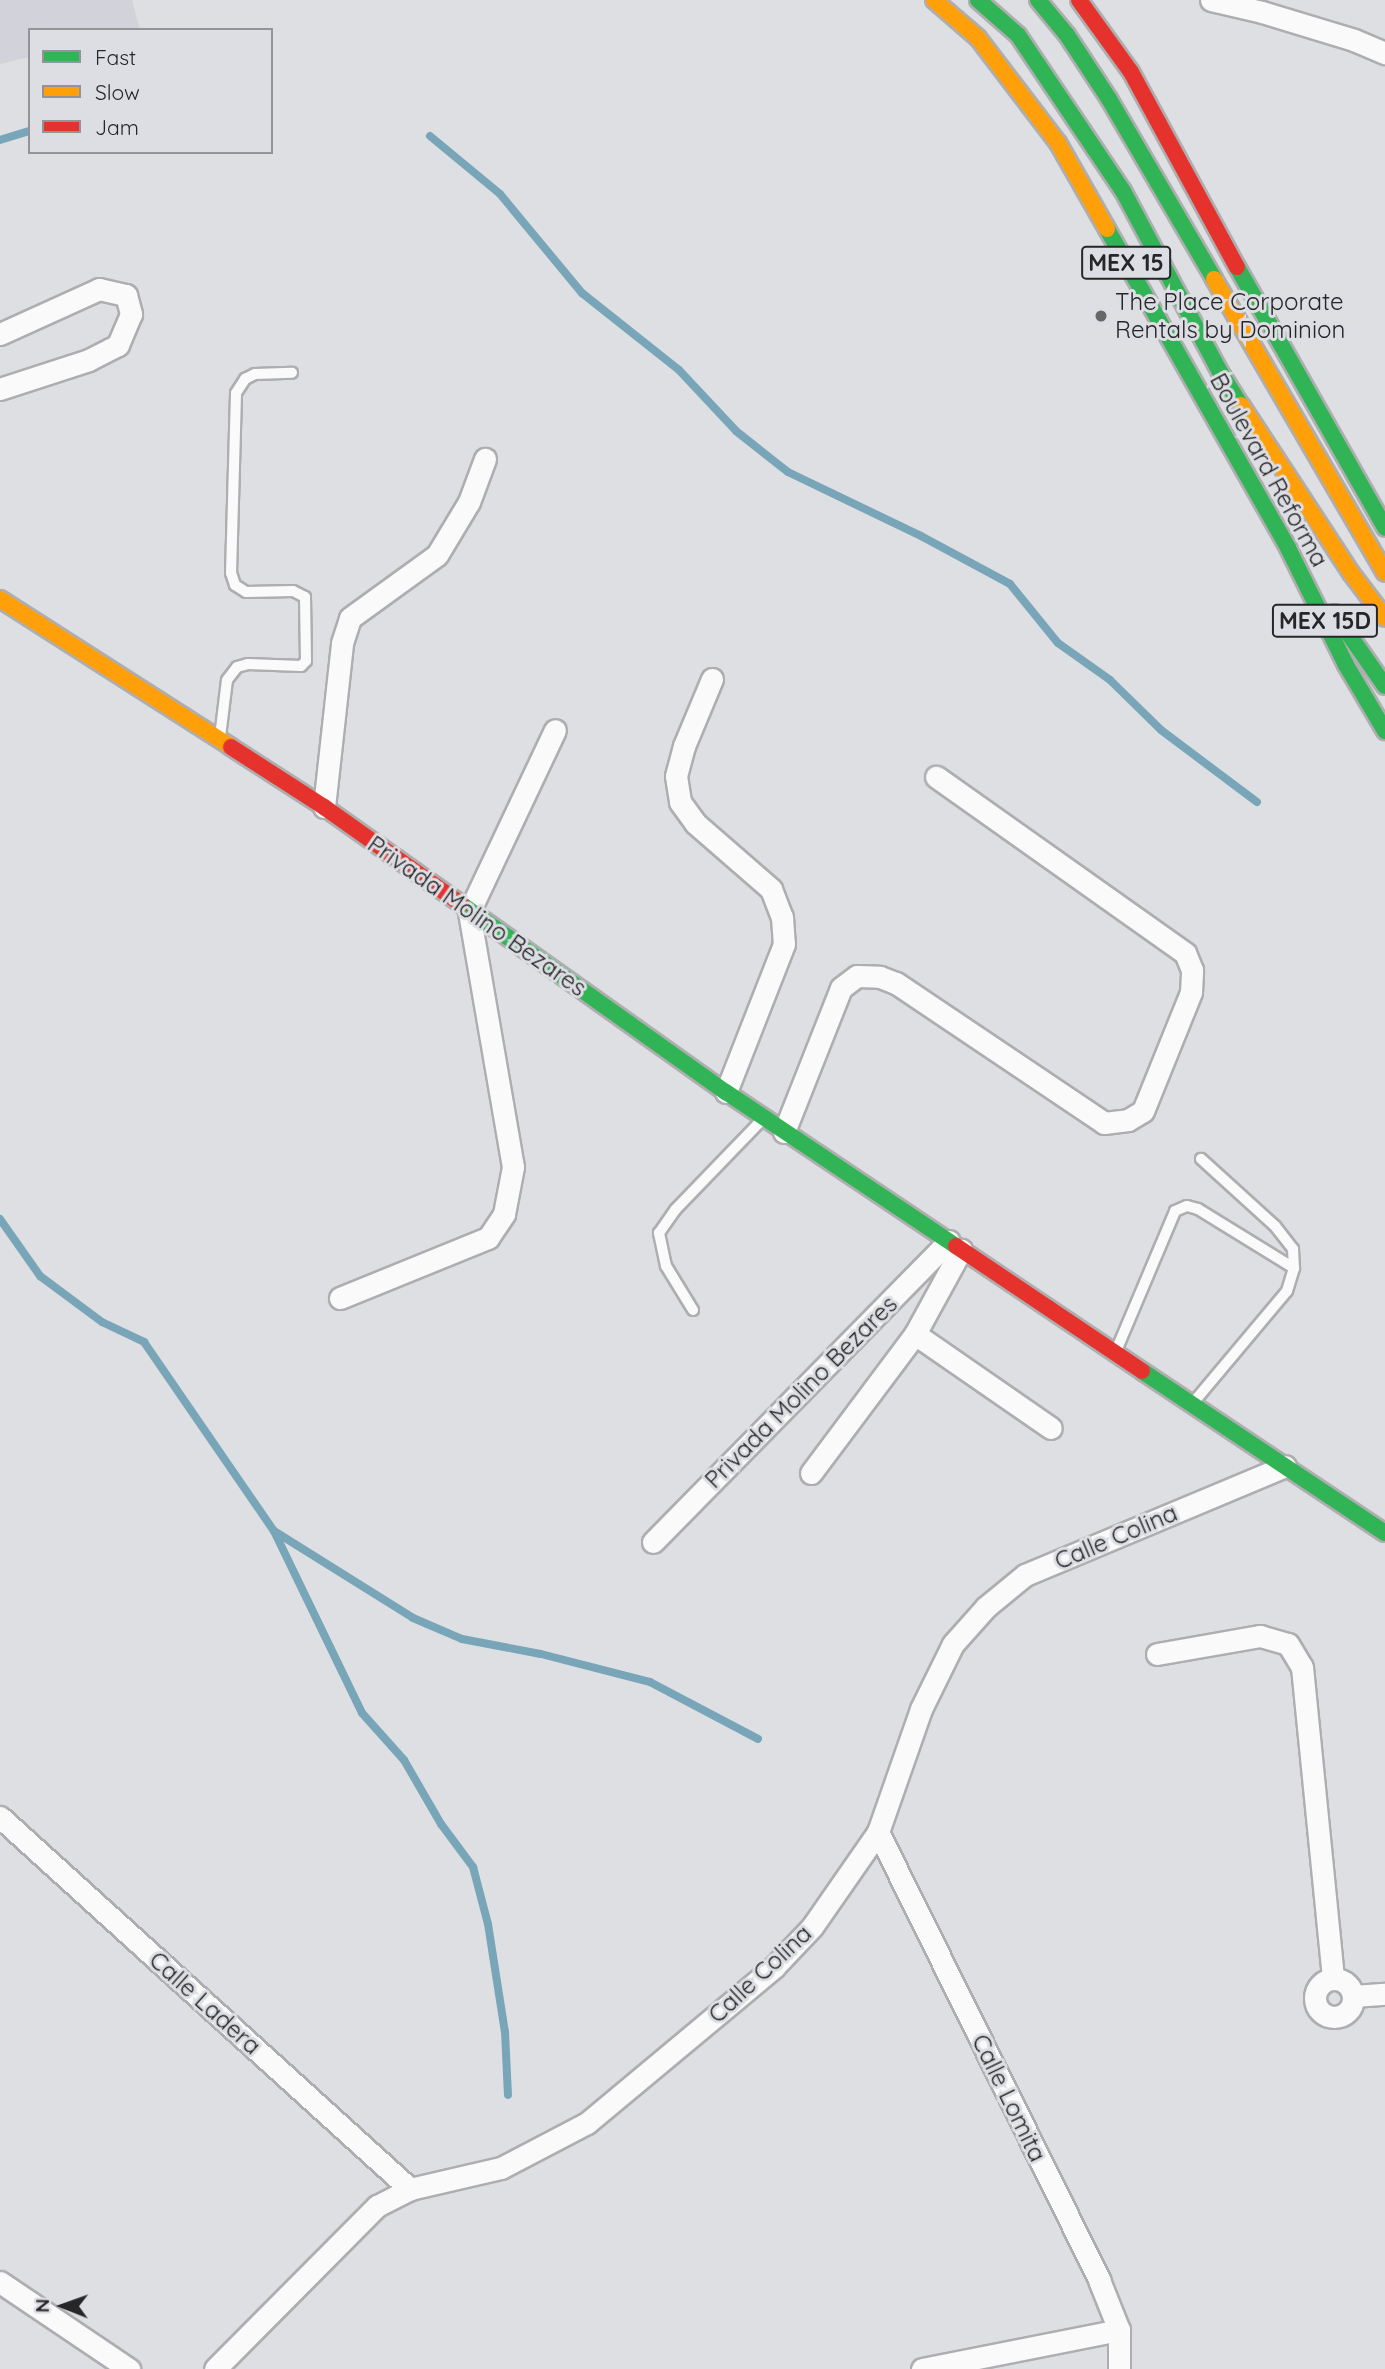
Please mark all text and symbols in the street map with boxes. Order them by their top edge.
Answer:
legend [28,28,273,154]
text: Fast [95,44,136,70]
text: Slow [95,79,140,105]
text: Jam [95,114,139,140]
road number: MEX 15 [1080,244,1172,282]
place label: The Place Corporate Rentals by Dominion [1115,288,1345,344]
marker: The Place Corporate Rentals by Dominion [1093,308,1109,324]
street label: Boulevard Reforma [1204,368,1334,572]
road number: MEX 15D [1271,601,1379,640]
street label: Privada Molino Bezares [362,830,592,1002]
street label: Privada Molino Bezares [699,1290,903,1494]
street label: Calle Colina [1050,1498,1182,1576]
street label: Calle Colina [703,1919,817,2029]
street label: Calle Ladera [143,1945,267,2061]
street label: Calle Lomita [966,2030,1052,2166]
north arrow [28,2271,98,2341]
text: N [30,2298,54,2313]

